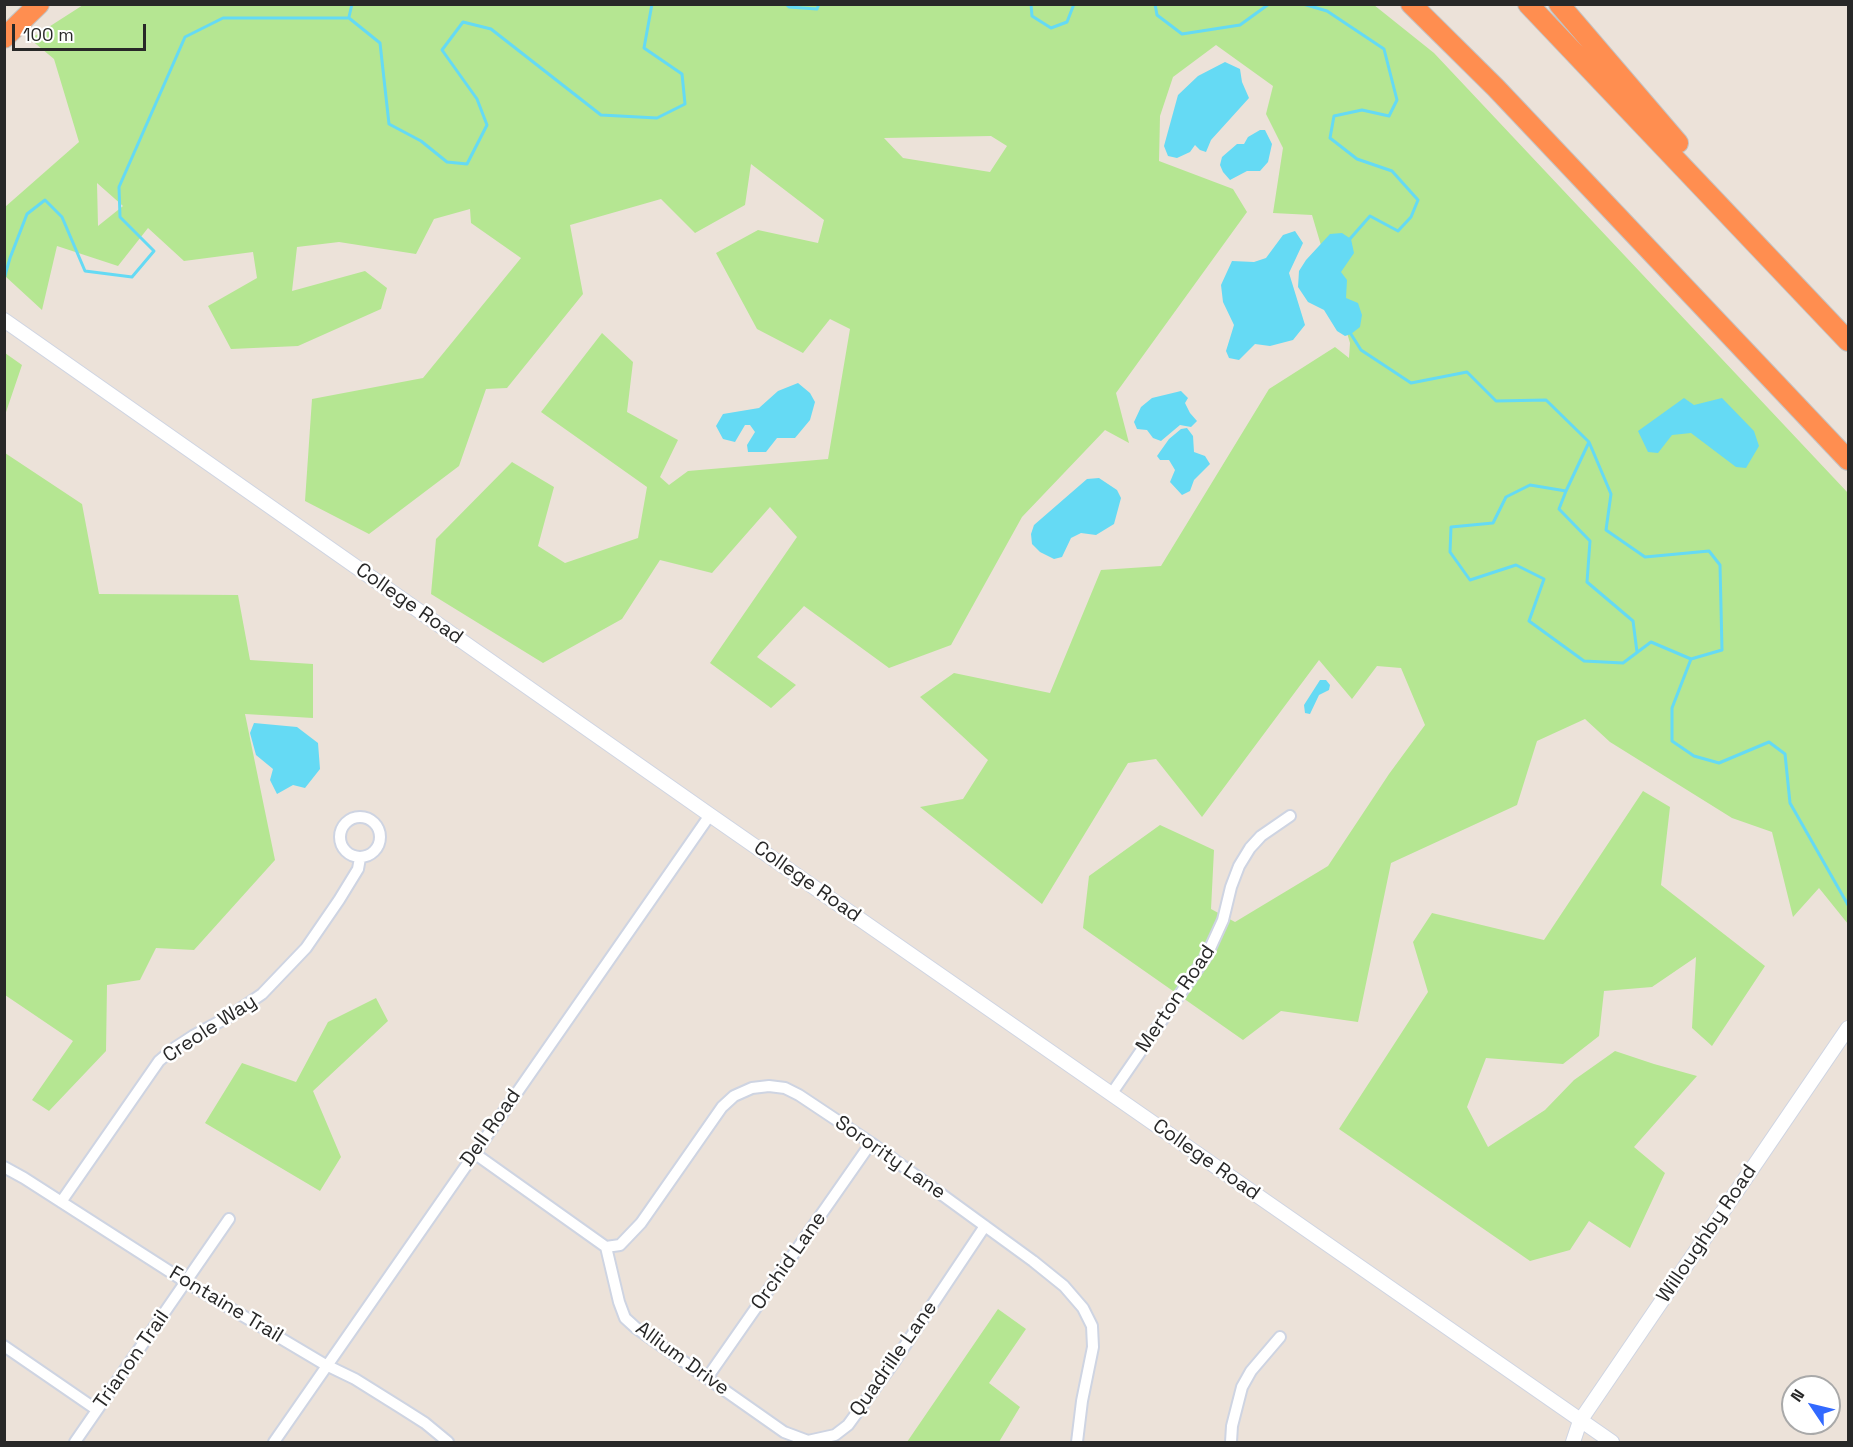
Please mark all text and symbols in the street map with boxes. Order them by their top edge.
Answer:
scale bar [15,12,148,50]
text: 100 m [23,23,74,46]
street label: College Road [351,558,467,650]
street label: College Road [749,836,865,928]
street label: Merton Road [1131,941,1221,1057]
street label: Creole Way [159,990,261,1068]
street label: Dell Road [456,1085,526,1171]
street label: Sorority Lane [830,1111,950,1205]
street label: College Road [1148,1114,1264,1206]
street label: Willoughby Road [1652,1160,1762,1308]
street label: Orchid Lane [746,1207,832,1315]
street label: Fontaine Trail [165,1262,287,1348]
street label: Quadrille Lane [845,1297,943,1421]
street label: Trianon Trail [89,1306,175,1414]
street label: Allium Drive [631,1317,733,1401]
north arrow [1781,1375,1841,1435]
text: N [1786,1385,1809,1406]

